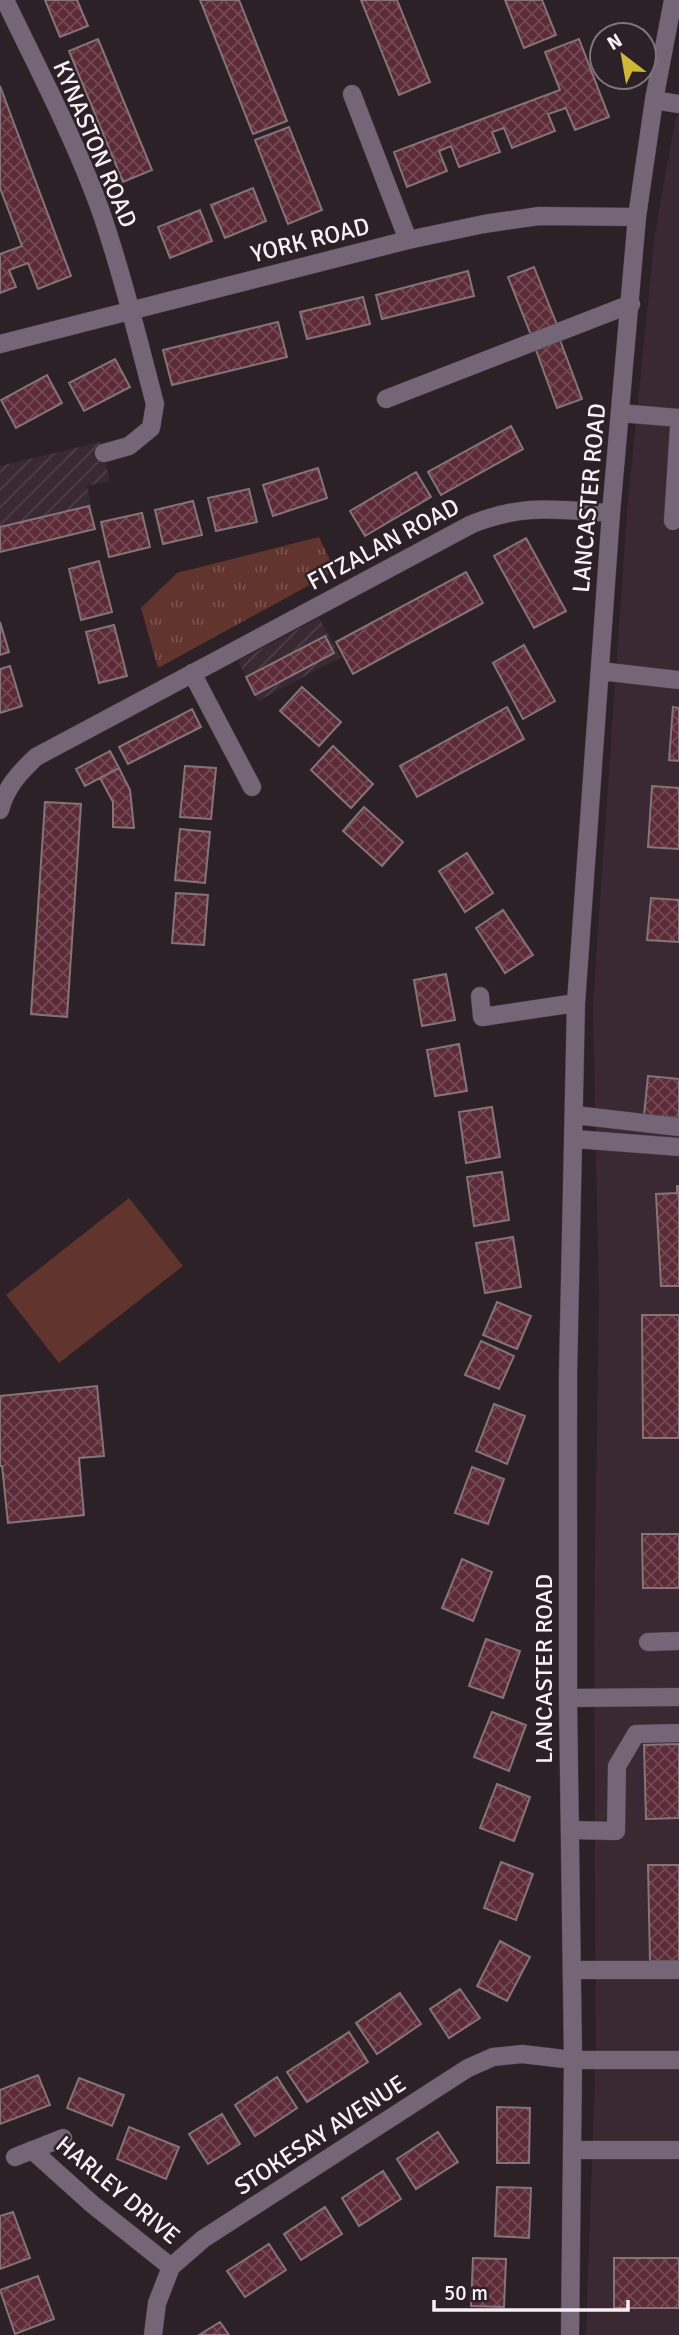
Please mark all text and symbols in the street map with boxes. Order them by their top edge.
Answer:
north arrow [588,21,658,91]
text: N [603,29,627,56]
street label: KYNASTON ROAD [46,56,144,232]
street label: YORK ROAD [248,211,372,269]
street label: LANCASTER ROAD [566,402,612,594]
street label: FITZALAN ROAD [302,491,464,597]
street label: LANCASTER ROAD [529,1574,559,1764]
street label: STOKESAY AVENUE [229,2068,411,2202]
street label: HARLEY DRIVE [50,2129,186,2251]
scale bar [434,2268,628,2312]
text: 50 m [444,2280,488,2306]

